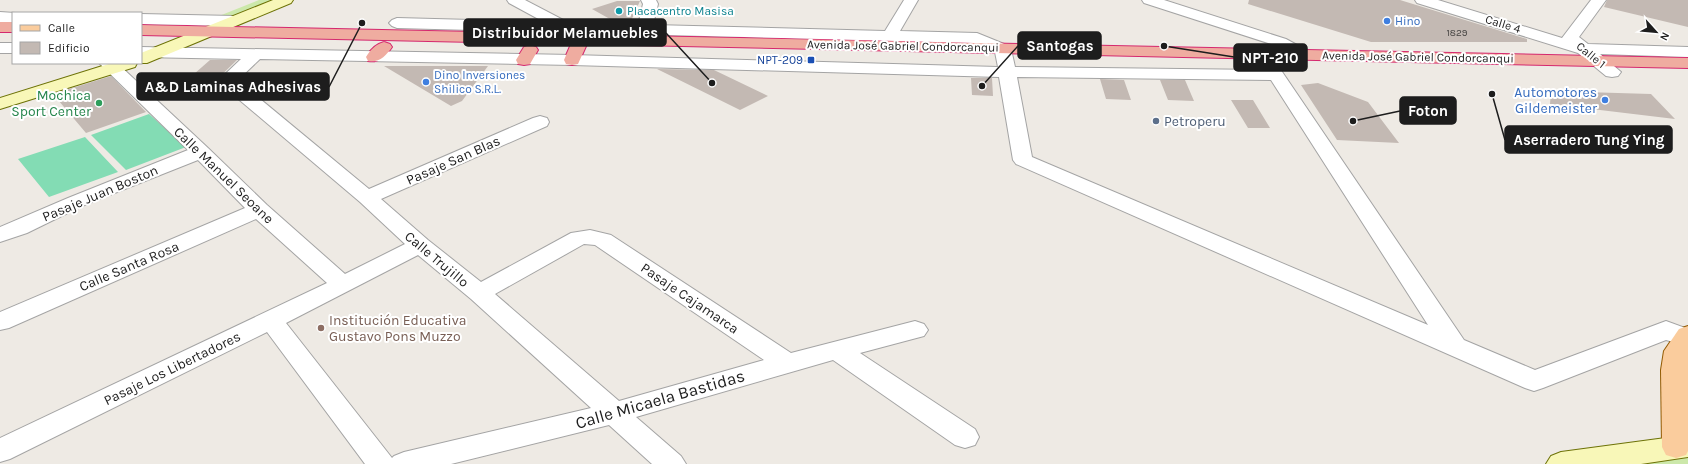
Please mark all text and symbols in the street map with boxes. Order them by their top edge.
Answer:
place label: Placacentro Masisa [627,4,734,18]
marker: Placacentro Masisa [614,6,624,16]
legend [12,12,142,64]
street label: Calle 4 [1484,12,1523,36]
north arrow [1636,12,1676,52]
place label: Hino [1395,14,1420,28]
marker: Hino [1382,16,1392,26]
callout: Distribuidor Melamuebles [464,19,666,46]
text: Calle [48,21,75,35]
text: Distribuidor Melamuebles [472,24,658,42]
house number: 1829 [1446,27,1468,39]
text: N [1657,30,1672,43]
callout: Santogas [1018,32,1101,59]
street label: Avenida José Gabriel Condorcanqui [807,37,999,55]
text: Santogas [1026,37,1094,55]
street label: Calle 1 [1574,39,1608,71]
text: Edificio [48,41,89,55]
callout: NPT-210 [1234,44,1307,71]
street label: Avenida José Gabriel Condorcanqui [1322,48,1514,66]
text: NPT-210 [1242,49,1298,67]
place label: NPT-209 [757,53,803,67]
marker: NPT-209 [806,55,816,65]
place label: Dino Inversiones Shilico S.R.L. [434,68,525,96]
callout: A&D Laminas Adhesivas [137,73,329,100]
marker: Dino Inversiones Shilico S.R.L. [421,77,431,87]
text: A&D Laminas Adhesivas [145,78,321,96]
place label: Automotores Gildemeister [1514,84,1598,117]
place label: Mochica Sport Center [11,87,92,120]
marker: Automotores Gildemeister [1600,95,1610,105]
callout: Foton [1400,97,1456,124]
marker: Mochica Sport Center [94,98,104,108]
text: Foton [1408,102,1448,120]
place label: Petroperu [1164,113,1226,130]
marker: Petroperu [1151,116,1161,126]
street label: Calle Manuel Seoane [170,123,277,227]
callout: Aserradero Tung Ying [1505,126,1672,153]
text: Aserradero Tung Ying [1514,131,1665,149]
street label: Pasaje San Blas [404,132,503,189]
street label: Pasaje Juan Boston [40,161,161,226]
street label: Calle Trujillo [401,228,472,291]
street label: Calle Santa Rosa [77,238,182,295]
street label: Pasaje Cajamarca [637,259,742,338]
place label: Institución Educativa Gustavo Pons Muzzo [329,312,466,345]
marker: Institución Educativa Gustavo Pons Muzzo [316,323,326,333]
street label: Pasaje Los Libertadores [101,328,243,409]
street label: Calle Micaela Bastidas [573,365,747,433]

